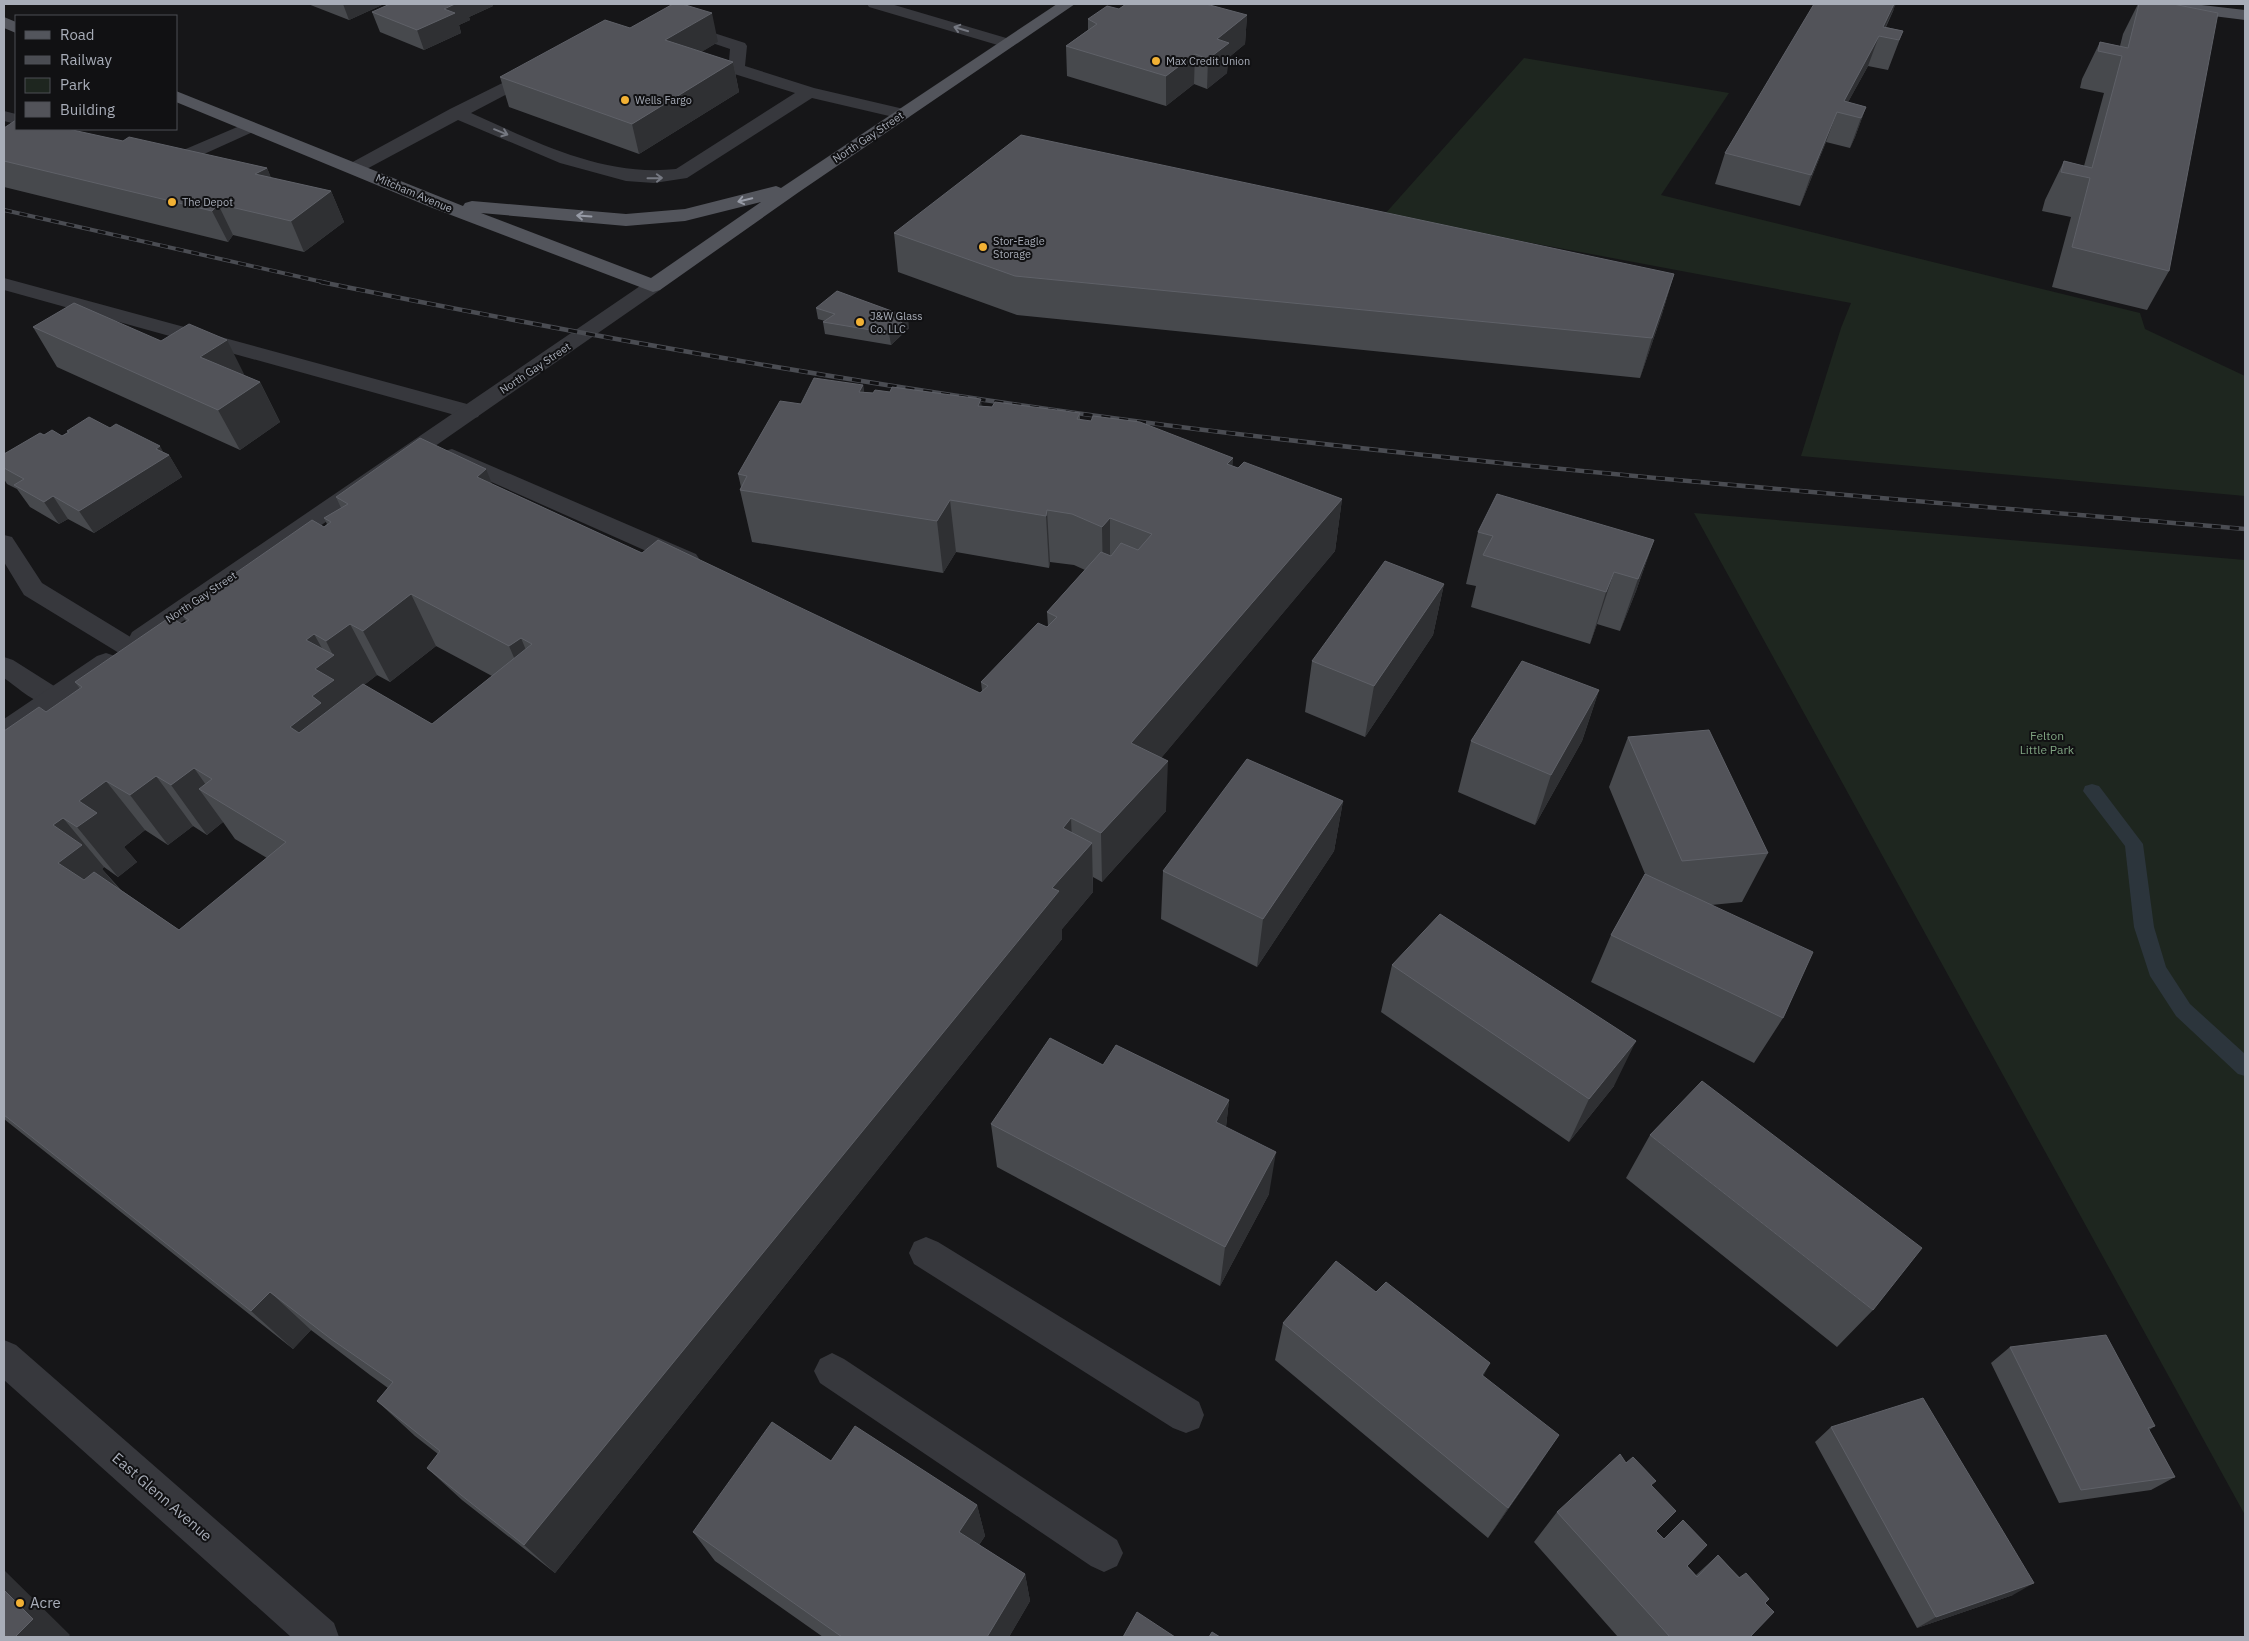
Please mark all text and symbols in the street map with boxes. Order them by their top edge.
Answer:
legend [15,15,178,130]
one-way arrow [953,24,969,34]
text: Road [60,25,95,44]
text: Railway [60,50,113,69]
place label: Max Credit Union [1166,54,1250,68]
marker: Max Credit Union [1150,55,1162,67]
text: Park [60,75,90,94]
place label: Wells Fargo [635,93,692,107]
marker: Wells Fargo [619,94,631,106]
text: Building [60,100,115,119]
street label: North Gay Street [830,108,906,166]
one-way arrow [493,128,508,137]
street label: Mitcham Avenue [373,171,455,215]
one-way arrow [646,173,663,183]
place label: The Depot [182,195,233,209]
marker: The Depot [166,196,178,208]
one-way arrow [737,196,753,205]
one-way arrow [577,212,593,221]
place label: Stor-Eagle Storage [993,234,1045,261]
marker: Stor-Eagle Storage [977,241,989,253]
place label: J&W Glass Co. LLC [870,309,923,336]
marker: J&W Glass Co. LLC [854,316,866,328]
street label: North Gay Street [497,339,573,397]
street label: North Gay Street [163,568,239,626]
park label: Felton Little Park [2020,728,2075,757]
street label: East Glenn Avenue [108,1448,216,1545]
place label: Acre [30,1593,61,1612]
marker: Acre [14,1597,26,1609]

